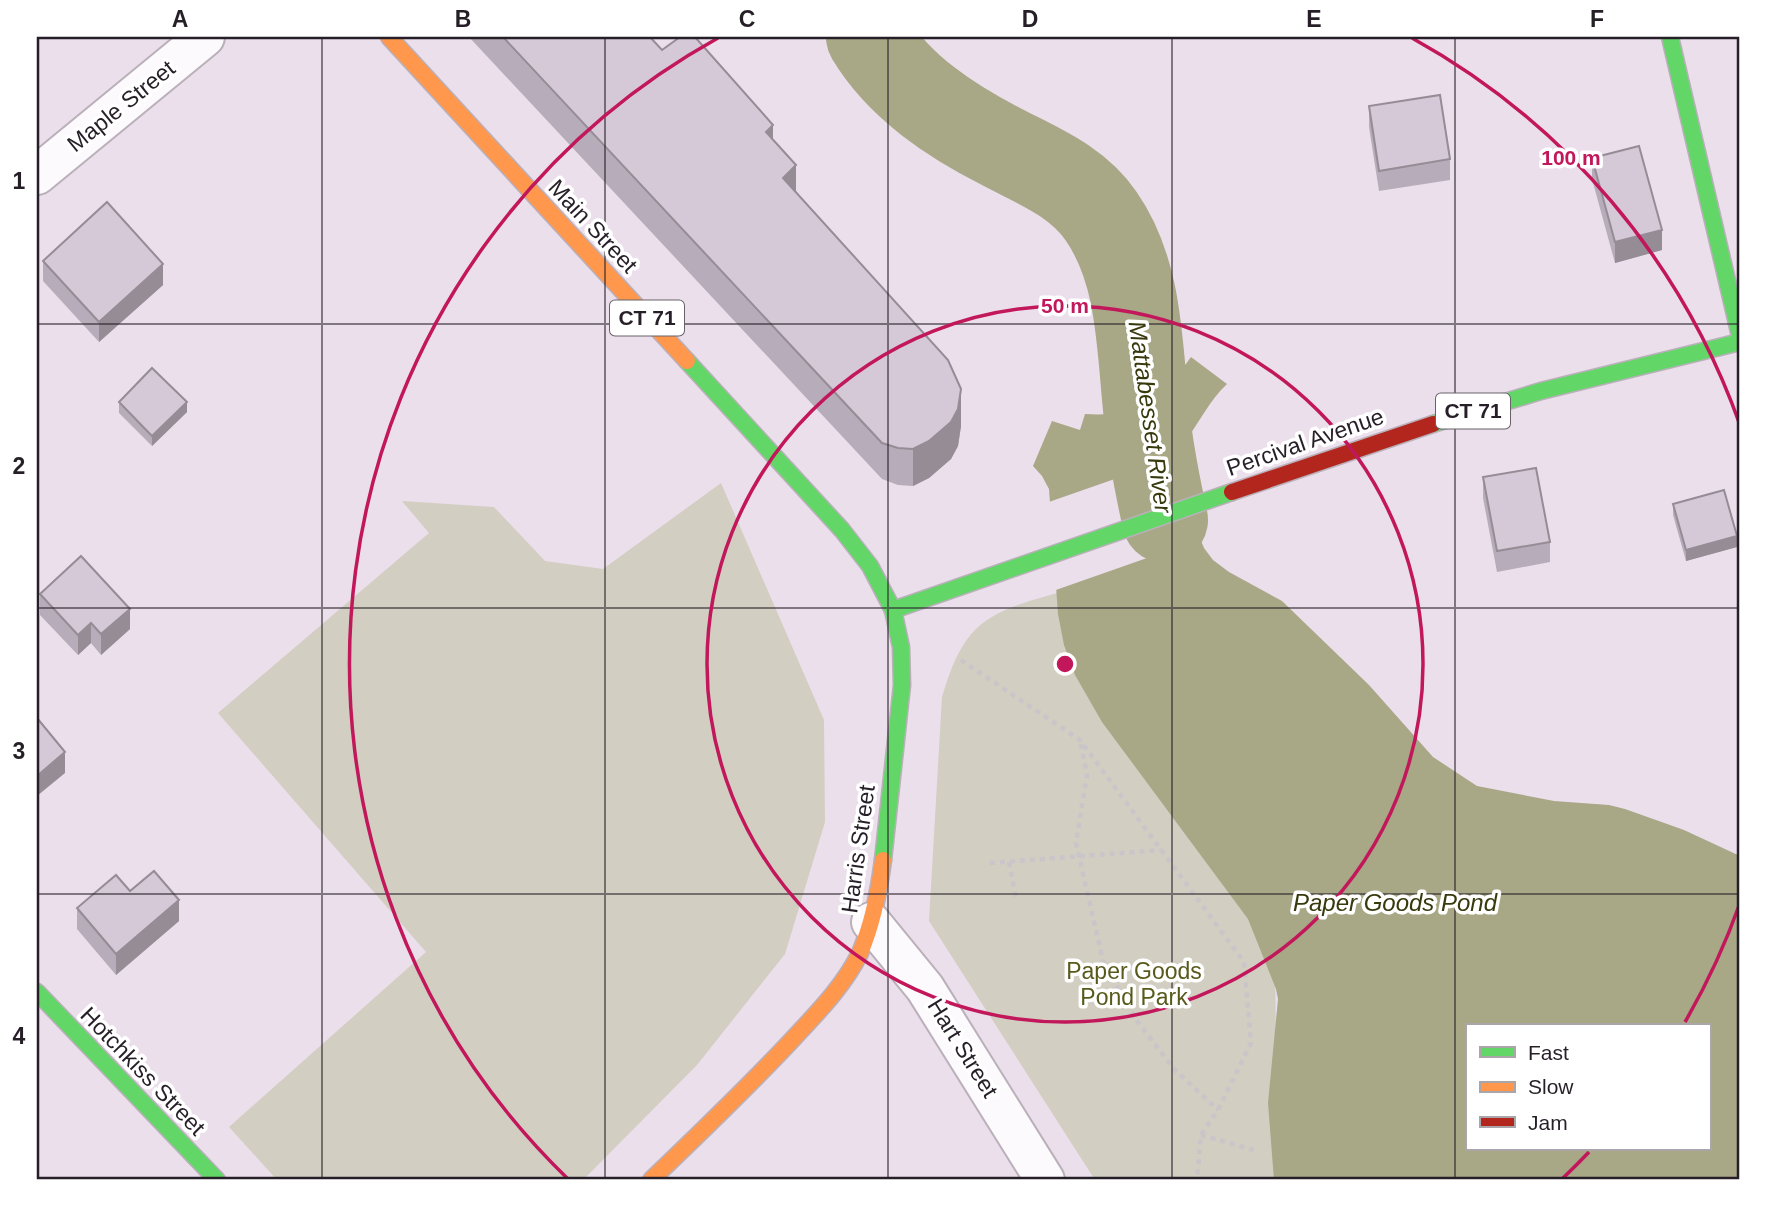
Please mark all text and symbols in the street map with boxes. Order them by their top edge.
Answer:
text: A [172,6,188,32]
text: B [455,6,471,32]
text: C [739,6,755,32]
text: D [1022,6,1038,32]
text: E [1306,6,1322,32]
text: F [1590,6,1604,32]
street label: Maple Street [62,54,180,157]
text: 100 m [1541,146,1601,169]
text: 1 [13,168,26,194]
street label: Main Street [543,174,643,278]
text: 50 m [1041,294,1089,317]
road number: CT 71 [610,300,684,336]
water label: Mattabesset River [1124,319,1177,516]
road number: CT 71 [1436,394,1510,428]
street label: Percival Avenue [1223,403,1387,481]
text: 2 [13,453,25,479]
centre of rings [1053,652,1077,676]
text: 3 [13,738,25,764]
street label: Harris Street [836,783,880,915]
water label: Paper Goods Pond [1293,889,1498,916]
park label: Paper Goods Pond Park [1066,958,1202,1010]
street label: Hart Street [923,994,1004,1103]
street label: Hotchkiss Street [75,1002,211,1141]
text: 4 [13,1023,26,1049]
legend [1466,1024,1710,1150]
text: Fast [1528,1041,1569,1064]
text: Slow [1528,1075,1574,1098]
text: Jam [1528,1111,1568,1134]

